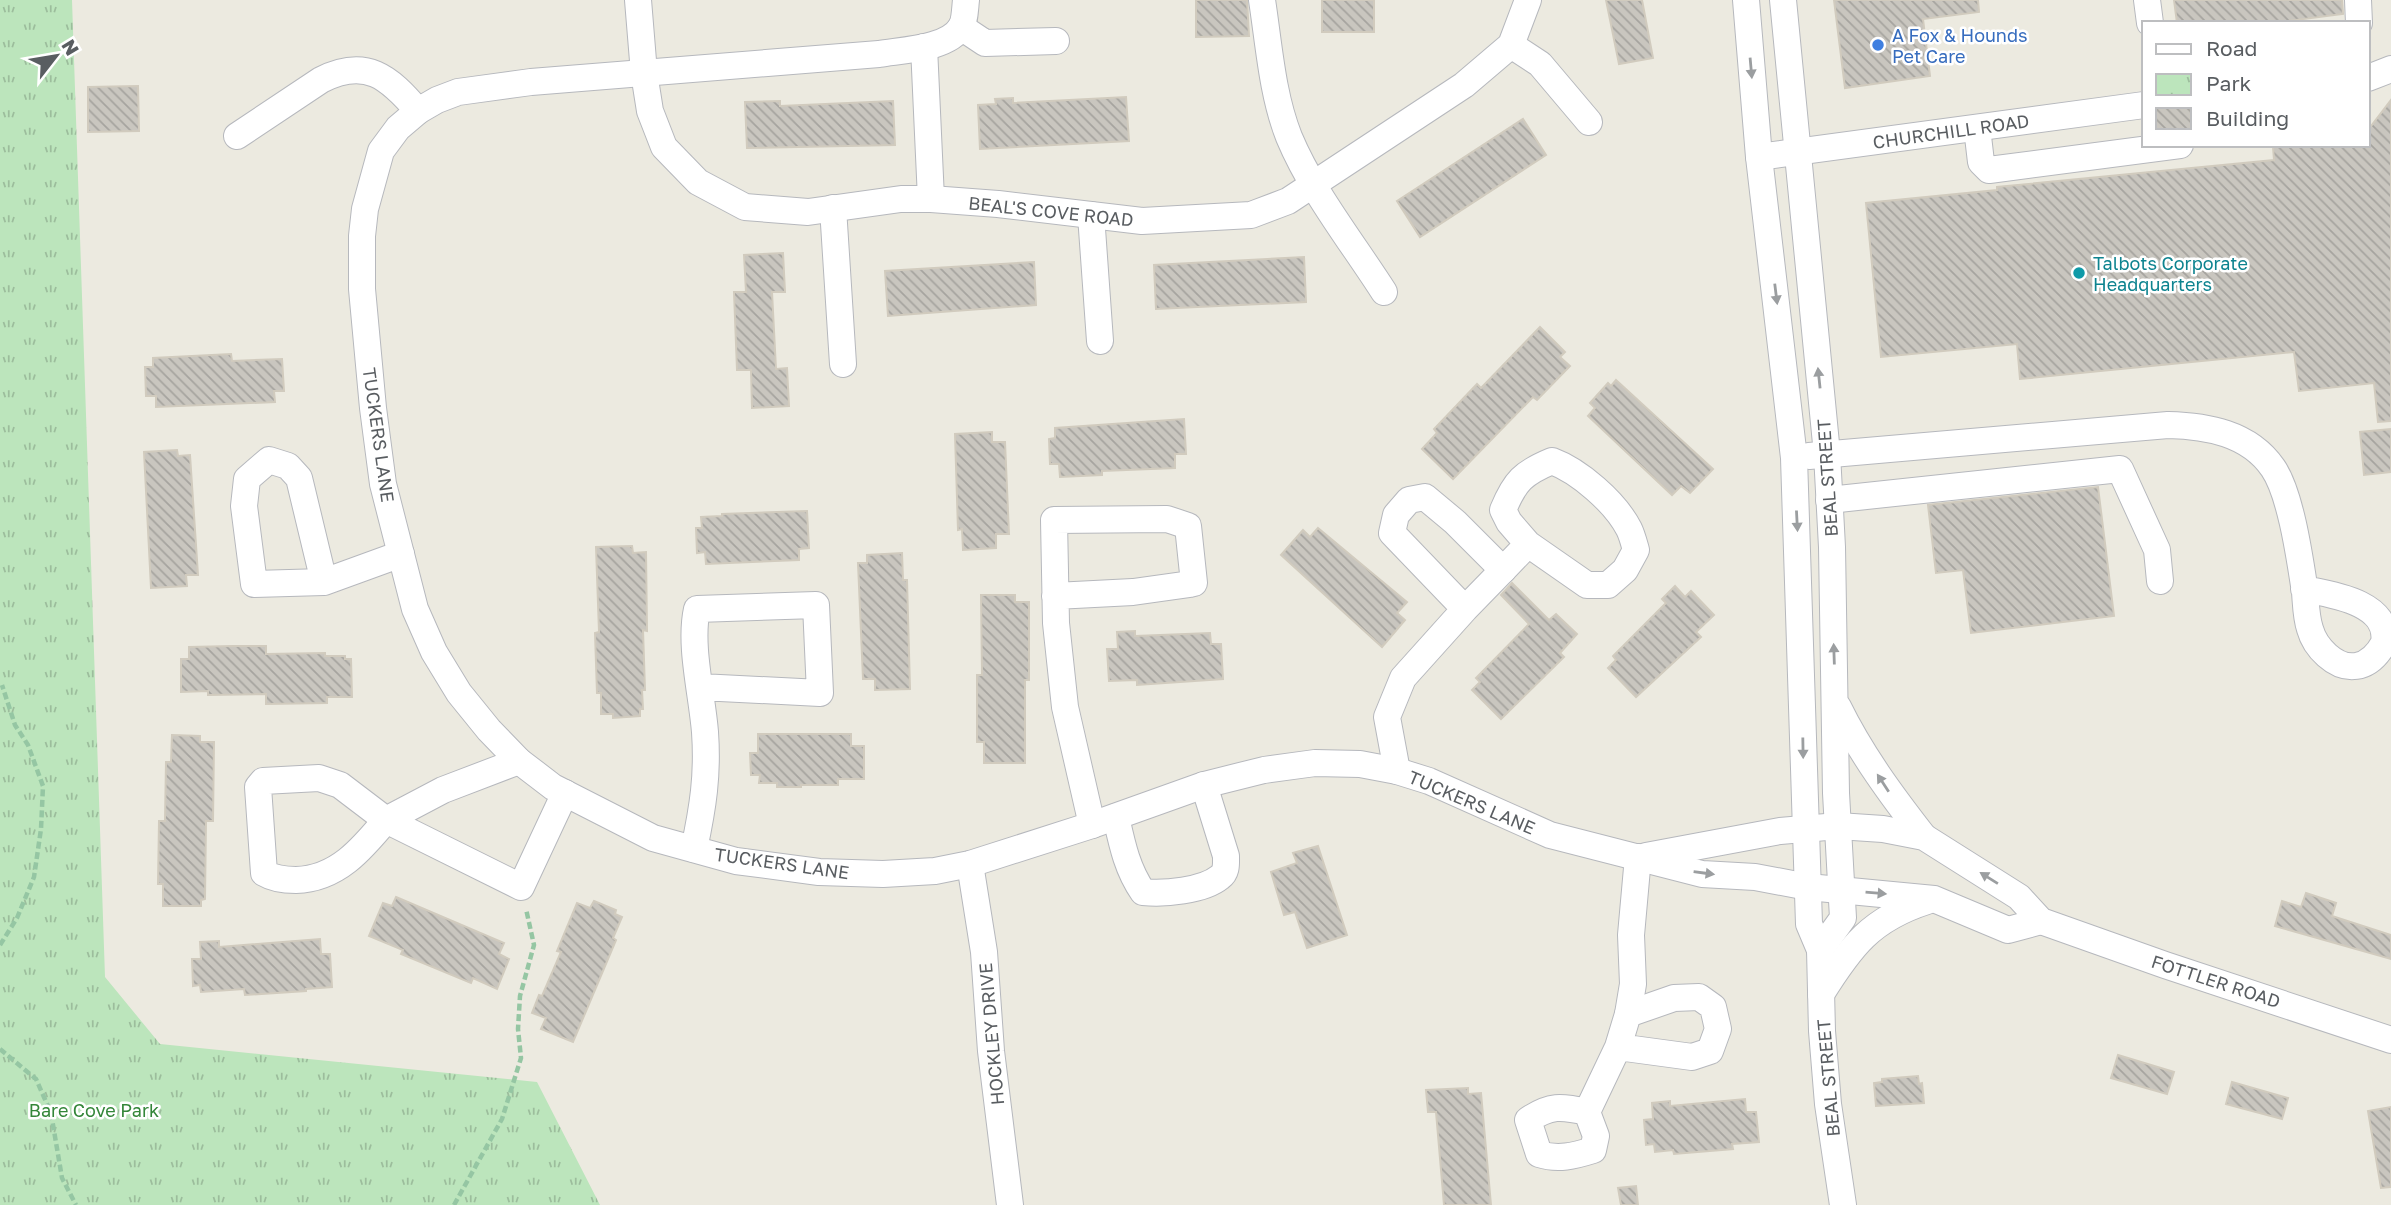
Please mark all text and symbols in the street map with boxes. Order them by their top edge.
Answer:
north arrow [21,21,91,91]
legend [2142,21,2370,147]
place label: A Fox & Hounds Pet Care [1892,24,2028,67]
text: N [57,35,85,59]
text: Road [2206,35,2257,61]
marker: A Fox & Hounds Pet Care [1870,37,1886,53]
one-way arrow [1746,57,1757,79]
text: Park [2206,70,2252,96]
text: Building [2206,105,2289,131]
street label: CHURCHILL ROAD [1871,109,2031,153]
street label: BEAL'S COVE ROAD [967,191,1135,231]
place label: Talbots Corporate Headquarters [2093,252,2248,295]
marker: Talbots Corporate Headquarters [2071,265,2087,281]
one-way arrow [1770,283,1781,305]
street label: TUCKERS LANE [359,366,399,504]
one-way arrow [1814,367,1825,389]
street label: BEAL STREET [1812,418,1842,538]
one-way arrow [1791,510,1802,532]
one-way arrow [1828,643,1840,665]
one-way arrow [1797,737,1808,759]
street label: TUCKERS LANE [1405,765,1539,839]
one-way arrow [1876,773,1889,792]
street label: TUCKERS LANE [713,843,851,883]
one-way arrow [1693,868,1715,879]
one-way arrow [1979,871,1998,884]
one-way arrow [1866,888,1888,899]
street label: FOTTLER ROAD [2149,950,2283,1012]
street label: HOCKLEY DRIVE [974,962,1008,1106]
street label: BEAL STREET [1812,1018,1844,1138]
park label: Bare Cove Park [29,1099,159,1121]

